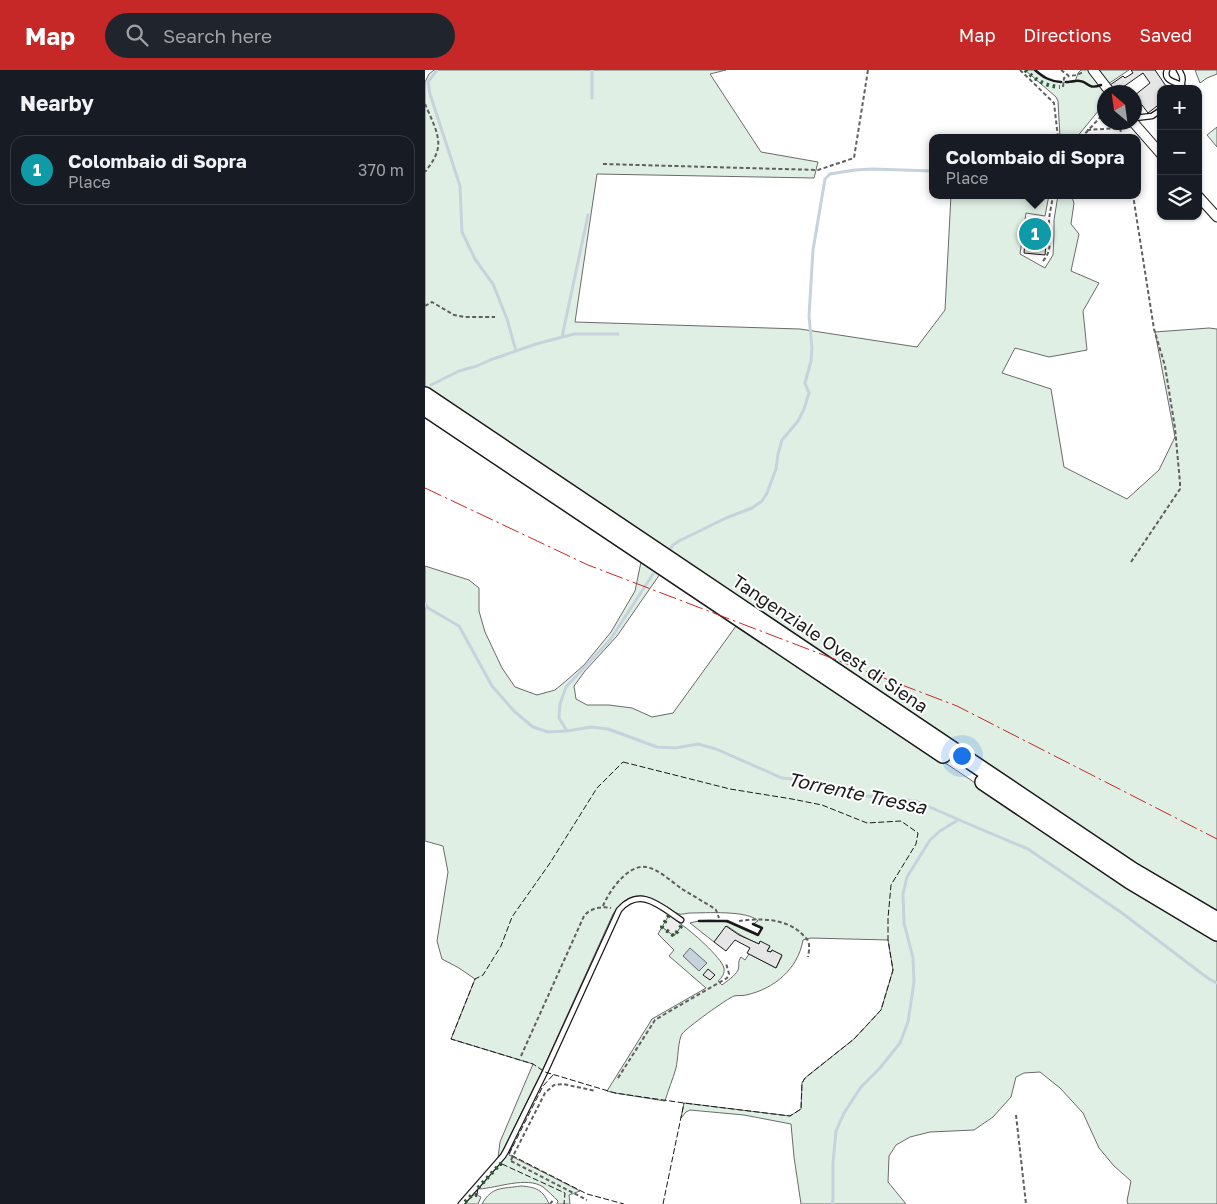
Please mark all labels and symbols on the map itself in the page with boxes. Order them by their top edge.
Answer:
north arrow [1097,85,1142,130]
pin: 1 [1019,215,1051,253]
street label: Tangenziale Ovest di Siena [729,569,933,717]
your location [949,743,975,769]
water label: Torrente Tressa [786,767,930,819]

